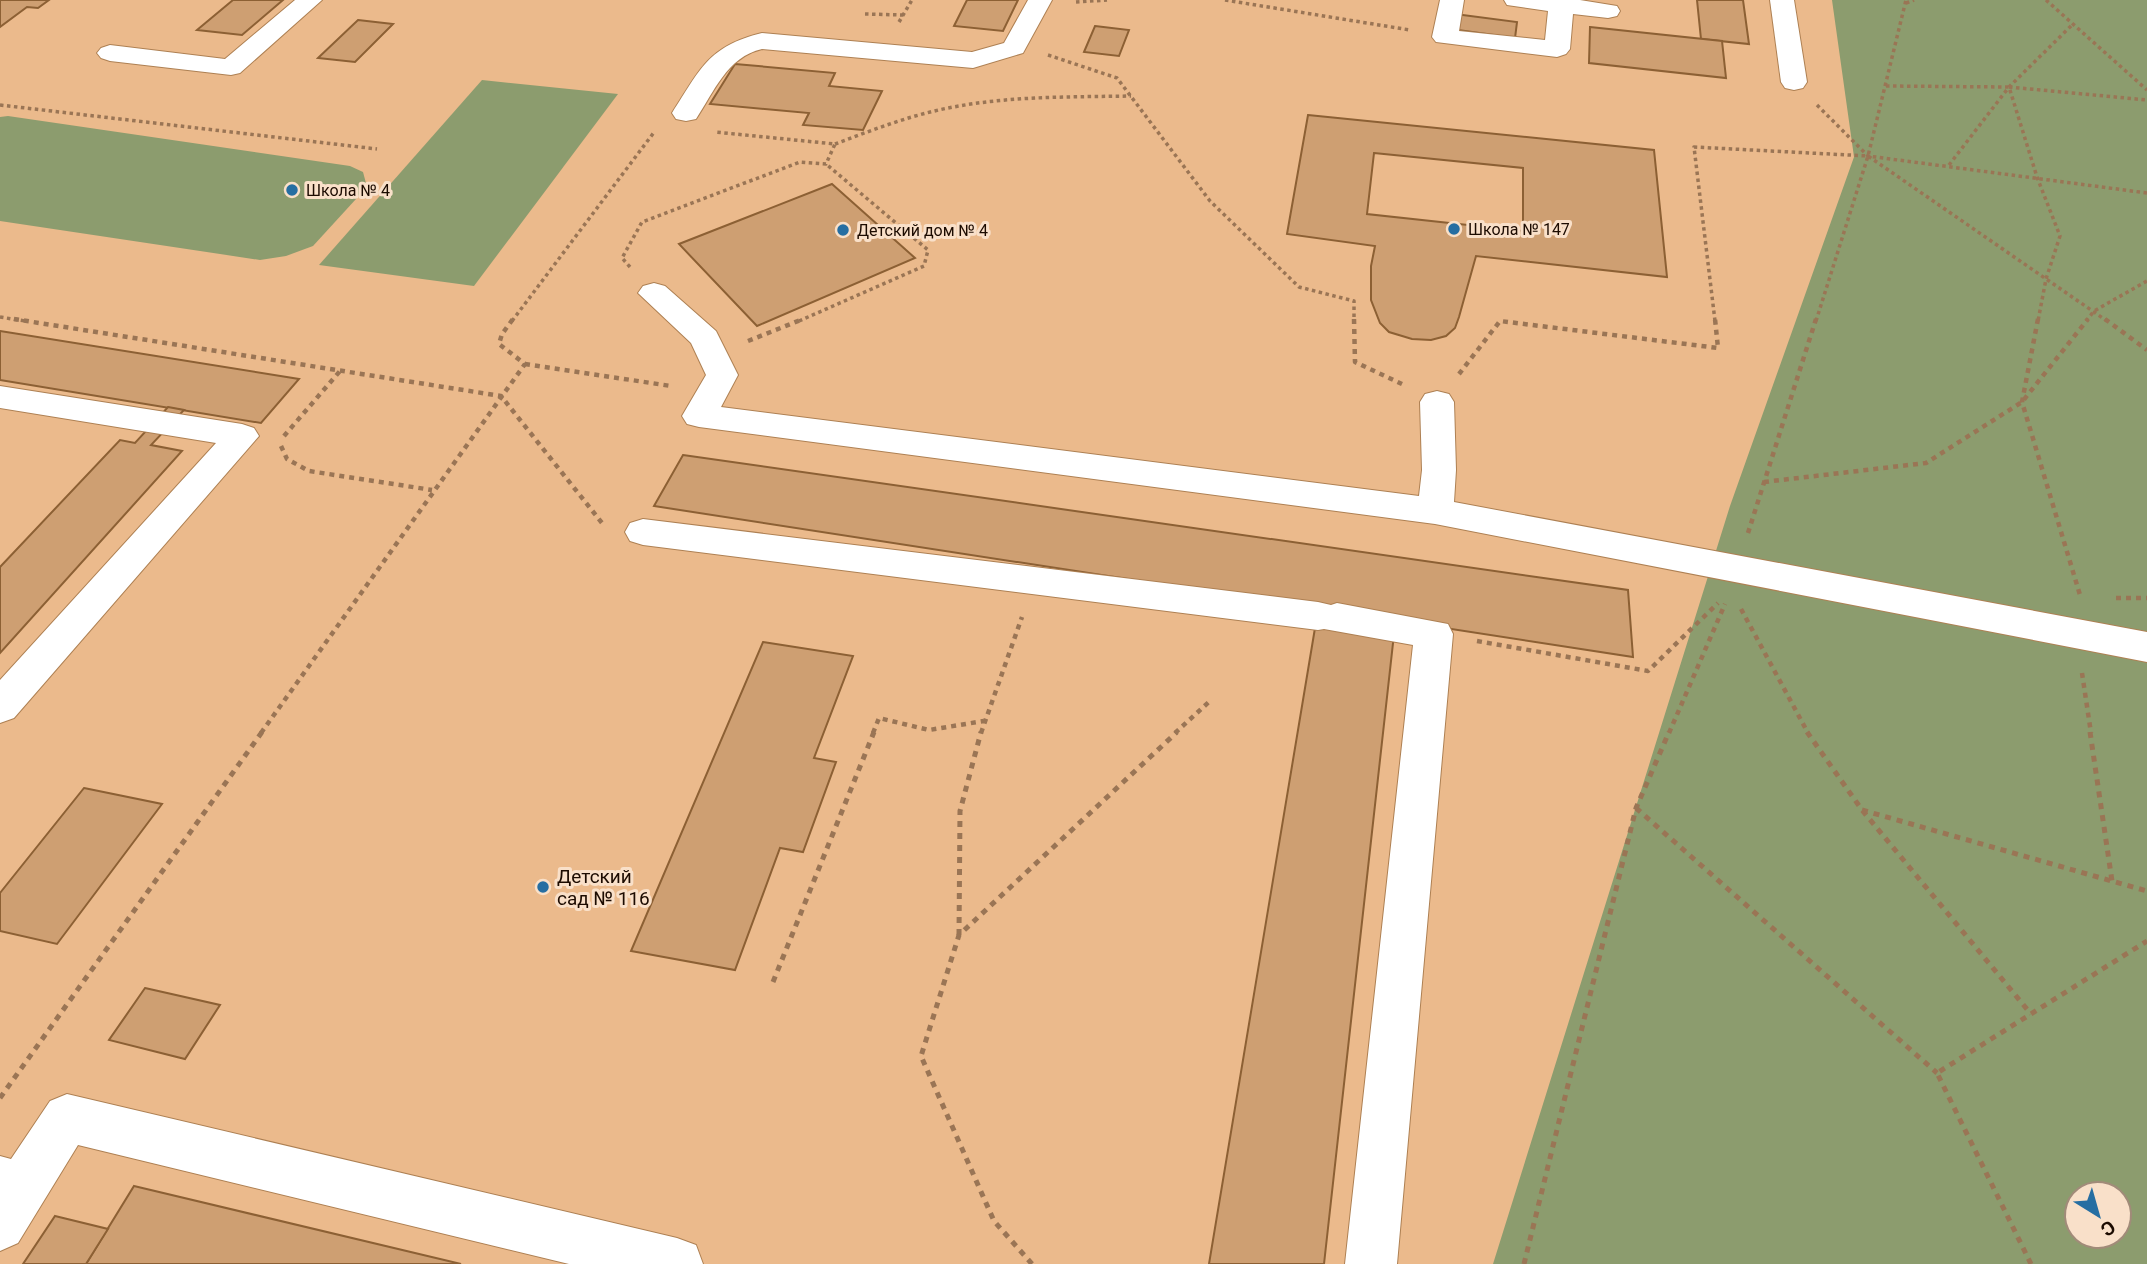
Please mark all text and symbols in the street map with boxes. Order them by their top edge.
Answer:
place label: Школа № 4 [306,181,390,200]
marker: Школа № 4 [284,182,300,198]
place label: Школа № 147 [1468,220,1570,239]
place label: Детский дом № 4 [857,221,988,240]
marker: Школа № 147 [1446,221,1462,237]
marker: Детский дом № 4 [835,222,851,238]
place label: Детский сад № 116 [557,865,650,910]
marker: Детский сад № 116 [535,879,551,895]
north arrow [2063,1180,2133,1250]
text: С [2096,1215,2120,1241]

